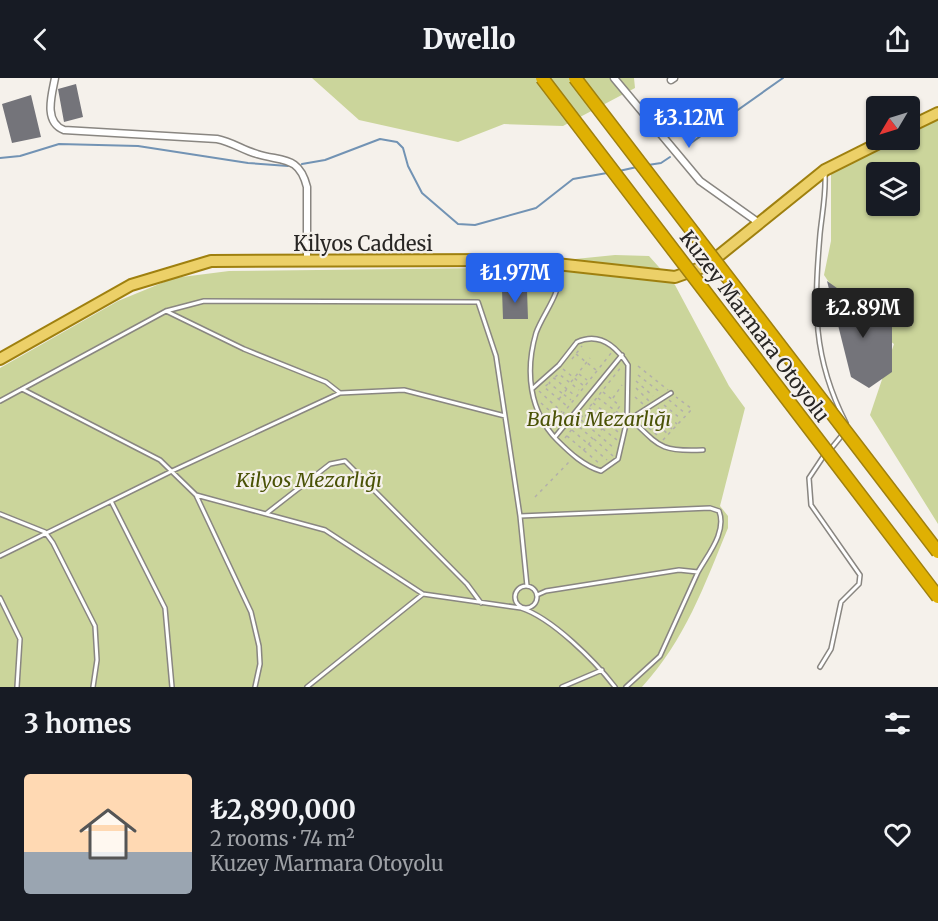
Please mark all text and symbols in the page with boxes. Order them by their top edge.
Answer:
text: Dwello [422,22,516,56]
icon: back [24,23,57,56]
icon: share [881,23,914,56]
north arrow [866,96,920,150]
map controls [866,96,920,216]
pin: ₺3.12M [640,98,738,149]
text: ₺3.12M [654,105,724,130]
button: layers [866,162,920,216]
street label: Kuzey Marmara Otoyolu [675,225,835,427]
street label: Kilyos Caddesi [293,231,433,256]
pin: ₺1.97M [466,253,564,304]
text: ₺1.97M [480,260,550,285]
pin: ₺2.89M [814,288,912,339]
text: ₺2.89M [826,295,900,320]
park label: Bahai Mezarlığı [527,406,671,431]
park label: Kilyos Mezarlığı [235,467,382,492]
text: 3 homes [24,707,132,740]
icon: filters [881,707,914,740]
text: ₺2,890,000 [210,793,356,826]
icon: home [72,798,144,870]
icon: heart [881,818,914,851]
text: 2 rooms · 74 m² [210,826,355,851]
text: Kuzey Marmara Otoyolu [210,851,444,876]

